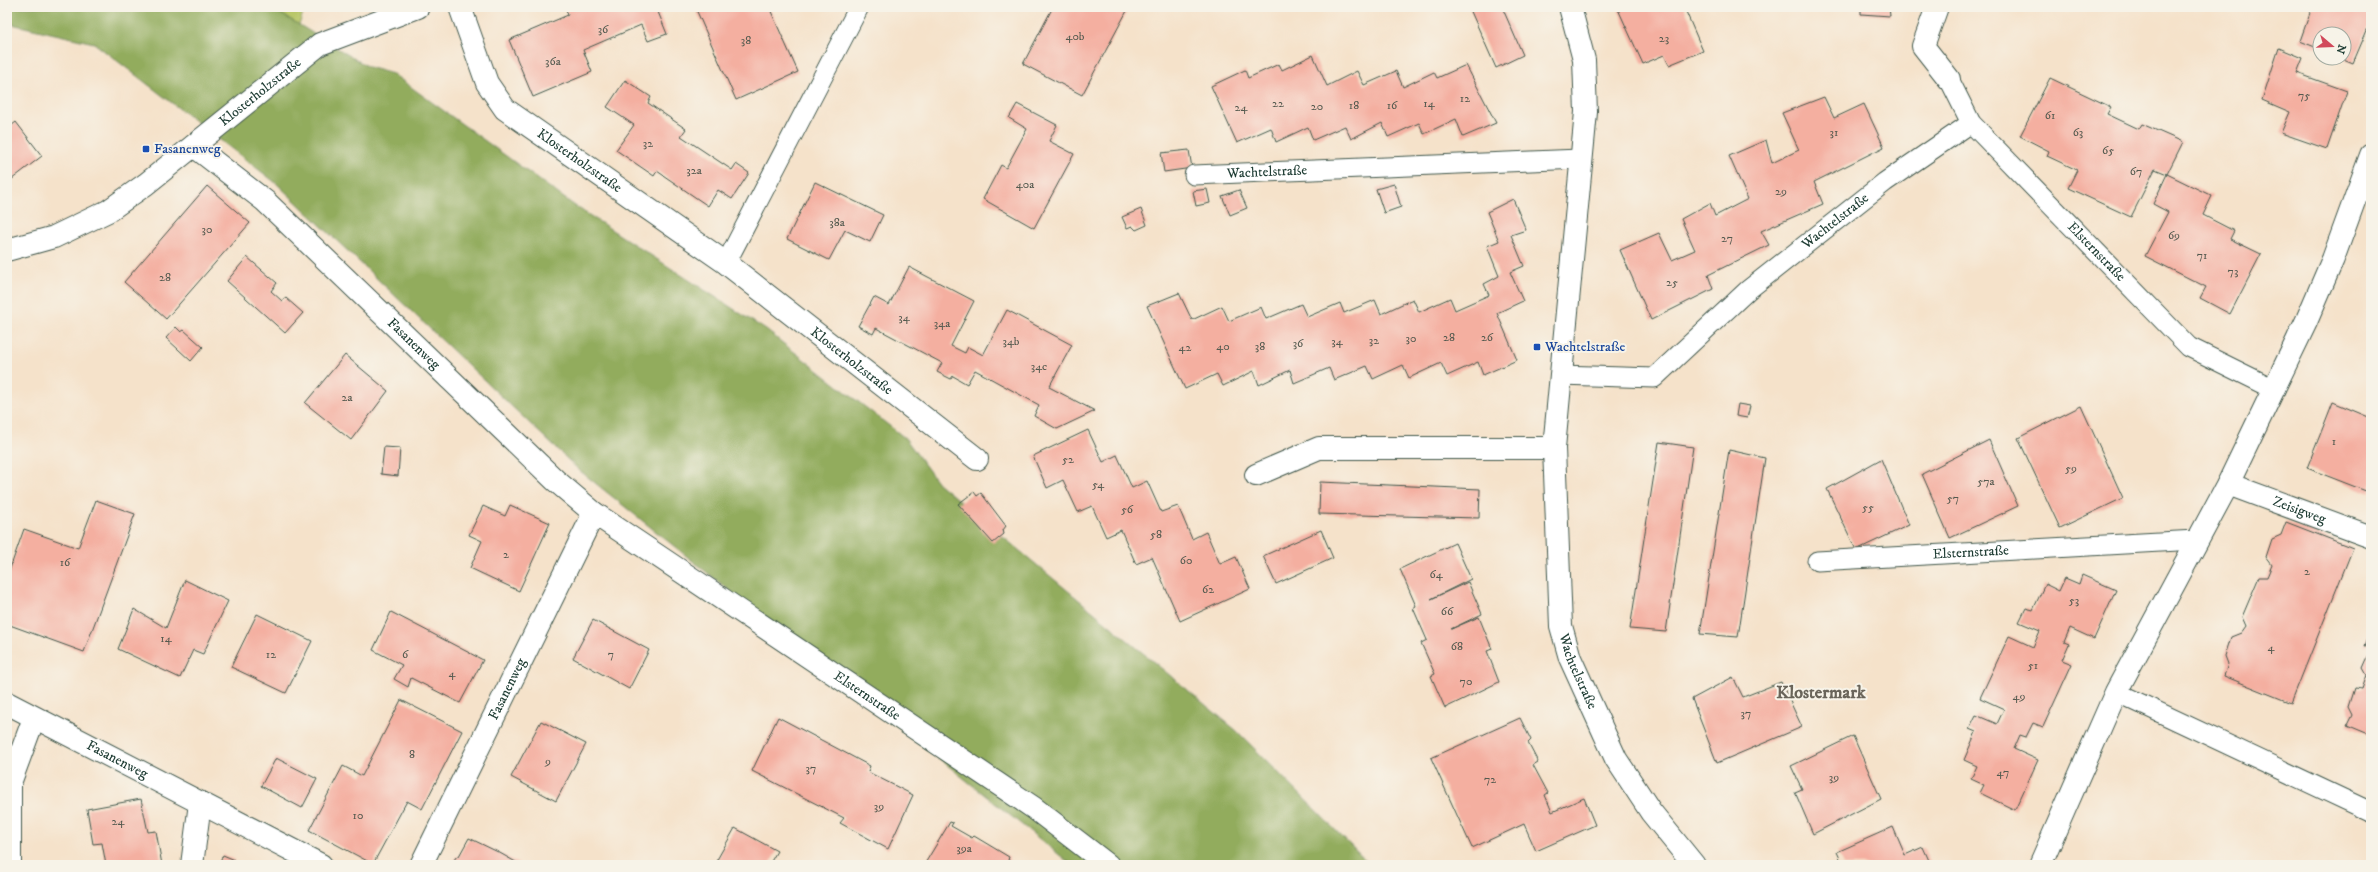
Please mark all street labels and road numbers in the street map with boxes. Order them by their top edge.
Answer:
street label: Klosterholzstraße [216,54,305,130]
street label: Klosterholzstraße [533,125,626,197]
street label: Wachtelstraße [1225,161,1308,183]
street label: Wachtelstraße [1797,189,1873,254]
street label: Elsternstraße [2063,218,2130,286]
street label: Fasanenweg [383,314,444,374]
street label: Klosterholzstraße [807,323,897,399]
street label: Zeisigweg [2270,492,2329,529]
street label: Elsternstraße [1932,541,2010,564]
street label: Wachtelstraße [1554,631,1601,712]
street label: Fasanenweg [485,655,530,723]
street label: Elsternstraße [830,667,904,725]
street label: Fasanenweg [83,737,151,783]

